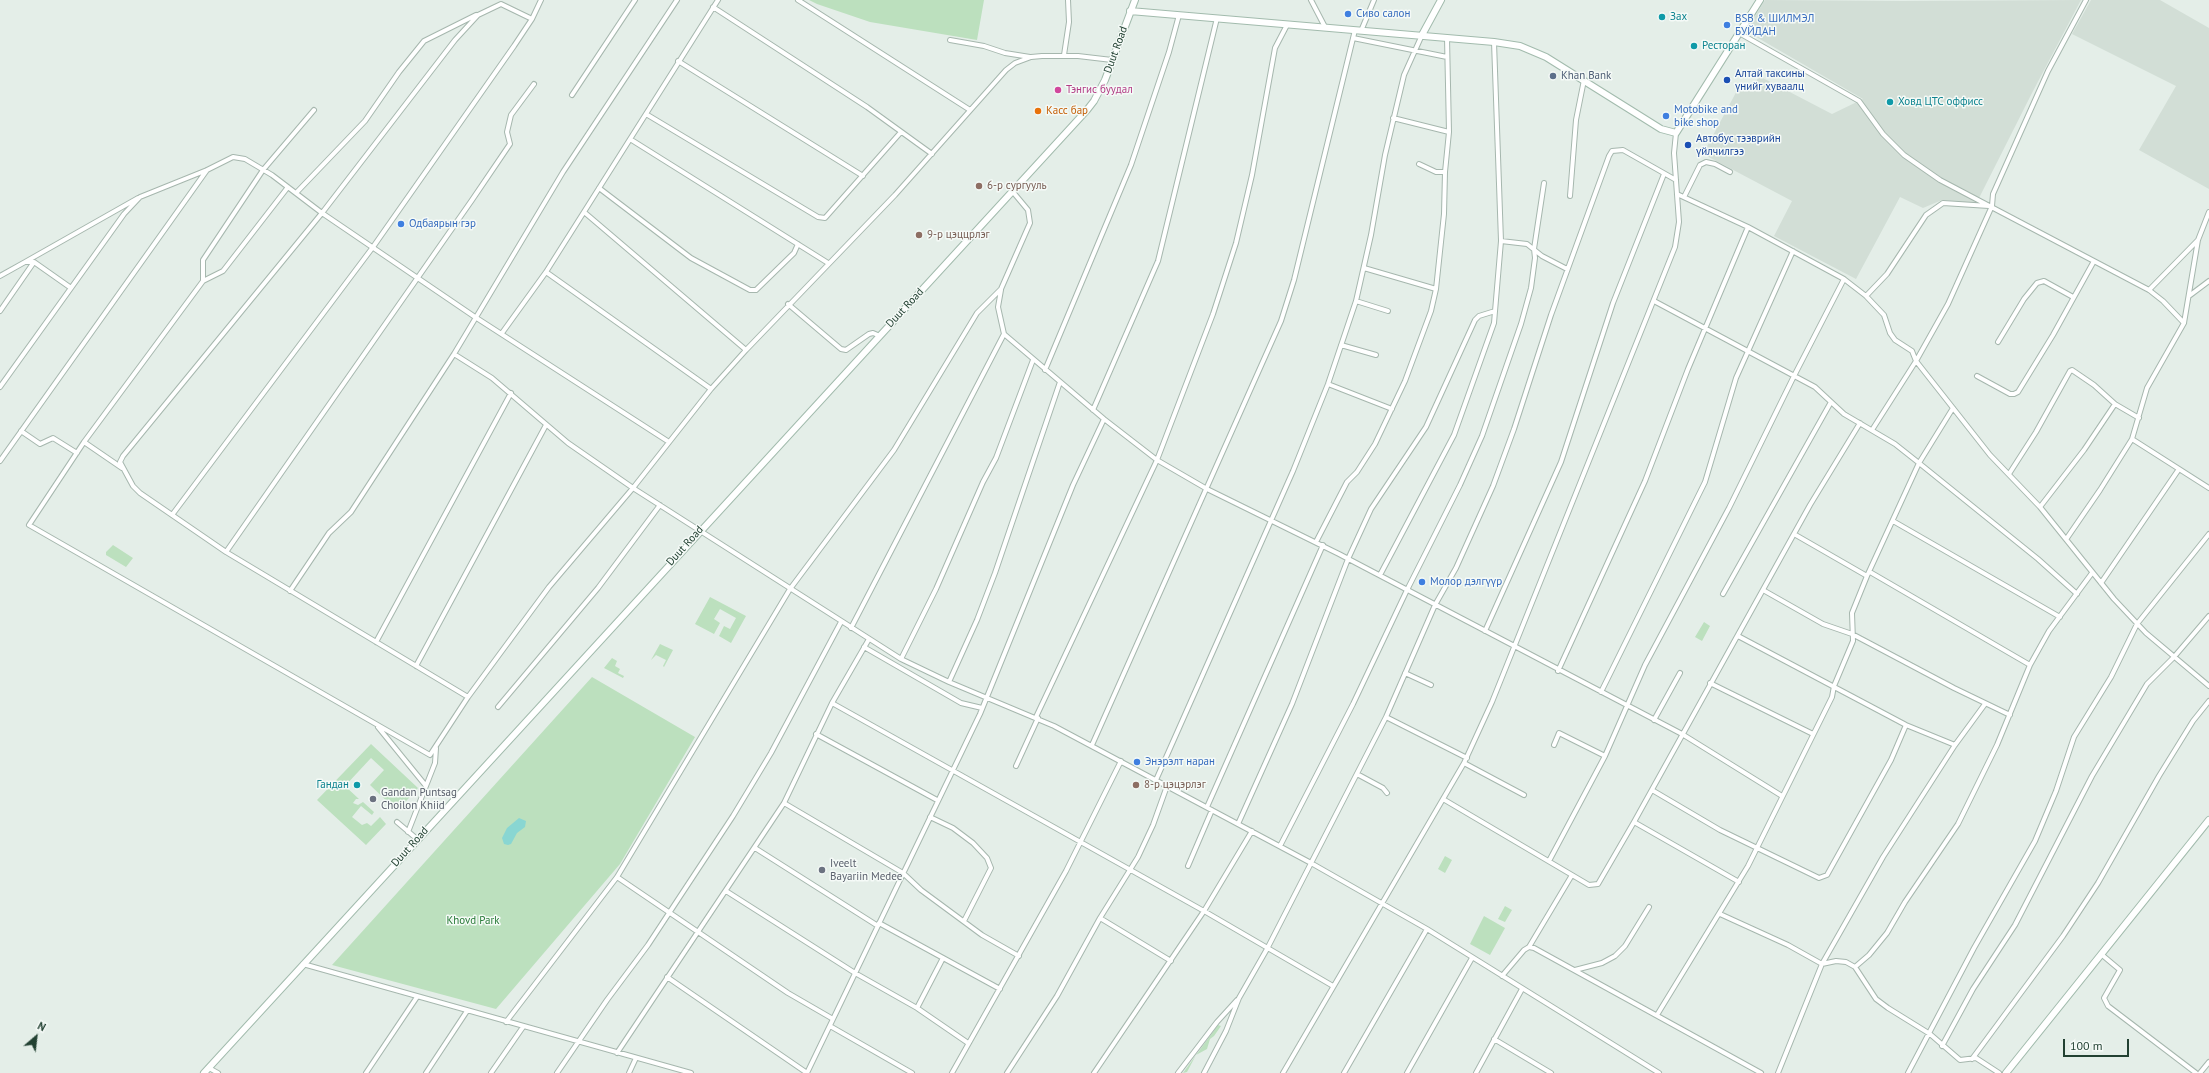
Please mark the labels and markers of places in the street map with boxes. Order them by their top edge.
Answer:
place label: Сиво салон [1356,7,1410,21]
marker: Сиво салон [1343,9,1353,19]
place label: Зах [1670,10,1687,24]
marker: Зах [1657,12,1667,22]
place label: BSB & ШИЛМЭЛ БУЙДАН [1735,12,1814,38]
marker: BSB & ШИЛМЭЛ БУЙДАН [1722,20,1732,30]
place label: Ресторан [1702,39,1745,53]
marker: Ресторан [1689,41,1699,51]
place label: Алтай таксины үнийг хуваалц [1735,67,1805,93]
place label: Khan Bank [1561,69,1611,83]
marker: Khan Bank [1548,71,1558,81]
marker: Алтай таксины үнийг хуваалц [1722,75,1732,85]
place label: Тэнгис буудал [1066,83,1133,97]
marker: Тэнгис буудал [1053,85,1063,95]
place label: Ховд ЦТС оффисс [1898,95,1983,109]
marker: Ховд ЦТС оффисс [1885,97,1895,107]
place label: Motobike and bike shop [1674,103,1738,129]
place label: Касс бар [1046,104,1088,118]
marker: Касс бар [1033,106,1043,116]
marker: Motobike and bike shop [1661,111,1671,121]
place label: Автобус тээврийн үйлчилгээ [1696,132,1781,158]
marker: Автобус тээврийн үйлчилгээ [1683,140,1693,150]
place label: 6-р сургууль [987,179,1047,193]
marker: 6-р сургууль [974,181,984,191]
place label: Одбаярын гэр [409,217,476,231]
marker: Одбаярын гэр [396,219,406,229]
place label: 9-р цэццрлэг [927,228,990,242]
marker: 9-р цэццрлэг [914,230,924,240]
place label: Молор дэлгүүр [1430,575,1502,589]
marker: Молор дэлгүүр [1417,577,1427,587]
place label: Энэрэлт наран [1145,755,1215,769]
marker: Энэрэлт наран [1132,757,1142,767]
place label: Гандан [317,778,349,792]
place label: 8-р цэцэрлэг [1144,778,1206,792]
marker: Гандан [352,780,362,790]
marker: 8-р цэцэрлэг [1131,780,1141,790]
place label: Gandan Puntsag Choilon Khiid [381,786,457,812]
marker: Gandan Puntsag Choilon Khiid [368,794,378,804]
place label: Iveelt Bayariin Medee [830,857,902,883]
marker: Iveelt Bayariin Medee [817,865,827,875]

